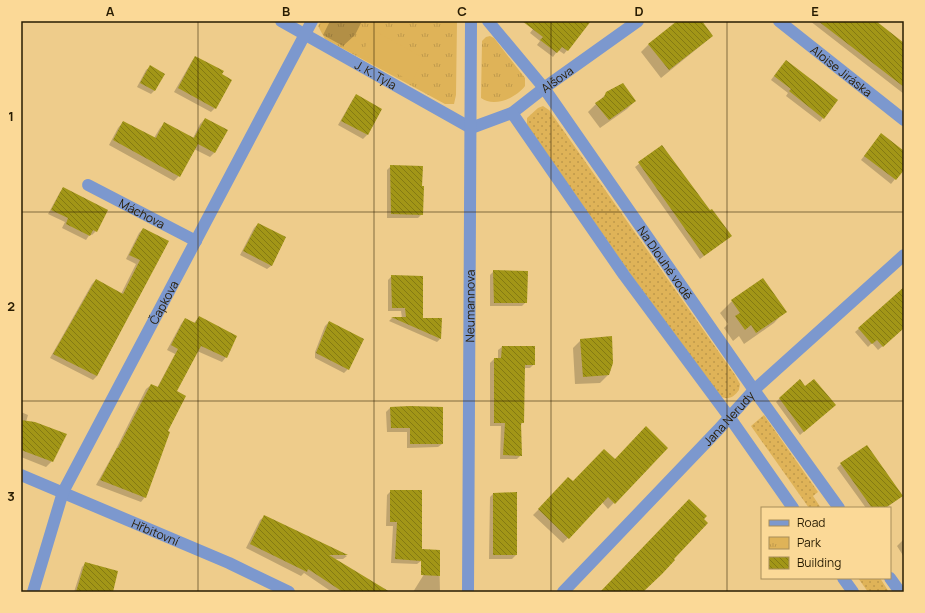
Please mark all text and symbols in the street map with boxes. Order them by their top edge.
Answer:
text: A [106,2,115,20]
text: B [282,2,290,20]
text: C [457,2,467,20]
text: D [634,2,644,20]
text: E [811,2,819,20]
street label: Aloise Jiráska [807,41,876,100]
street label: J. K. Tyla [352,56,400,93]
street label: Alšova [537,62,576,96]
text: 1 [8,107,14,125]
street label: Máchova [116,194,168,232]
street label: Na Dlouhé vodě [634,222,697,303]
street label: Neumannova [461,270,478,342]
street label: Čapkova [145,277,182,327]
text: 2 [7,297,15,315]
street label: Jana Nerudy [699,387,758,449]
text: 3 [7,487,15,505]
legend [761,507,891,579]
street label: Hřbitovní [129,514,182,550]
text: Road [797,514,825,531]
text: Park [797,534,822,551]
text: Building [797,554,841,571]

